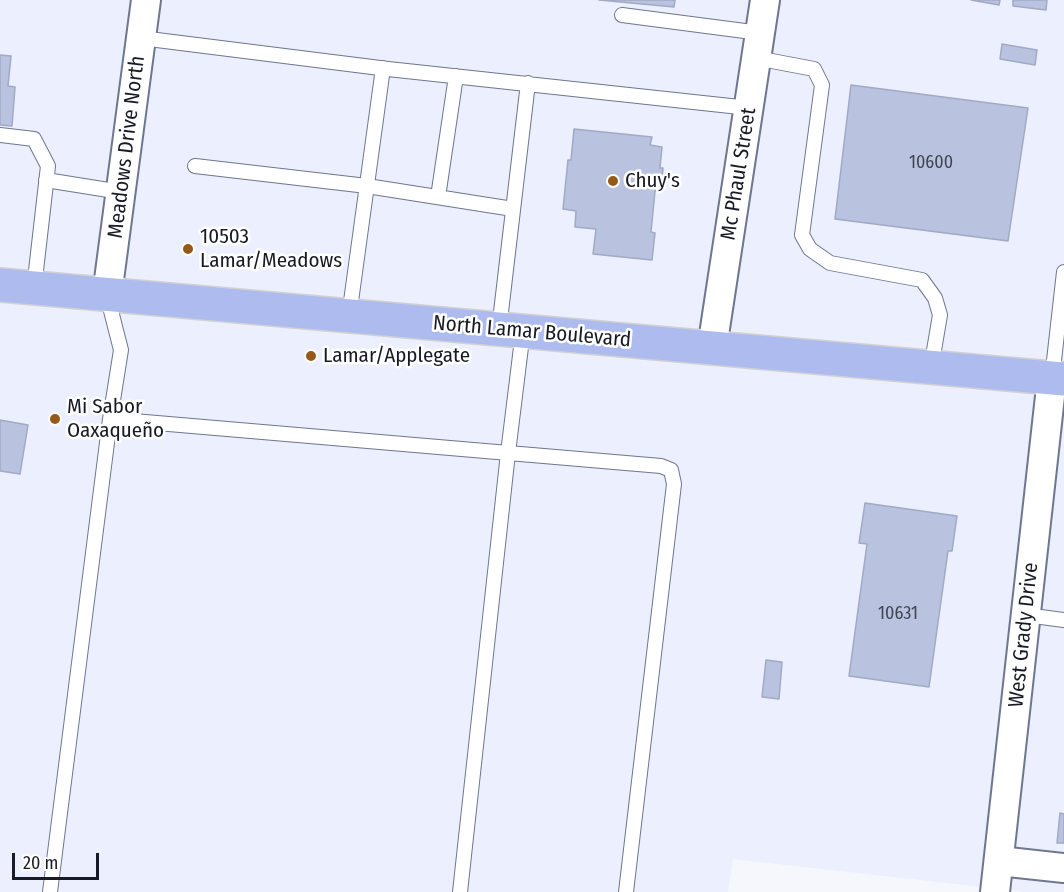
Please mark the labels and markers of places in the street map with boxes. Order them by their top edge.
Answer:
place label: Chuy's [625,168,680,194]
marker: Chuy's [606,174,620,188]
place label: 10503 Lamar/Meadows [200,224,342,274]
marker: 10503 Lamar/Meadows [181,242,195,256]
place label: Lamar/Applegate [323,343,470,369]
marker: Lamar/Applegate [304,349,318,363]
place label: Mi Sabor Oaxaqueño [67,394,164,444]
marker: Mi Sabor Oaxaqueño [48,412,62,426]

